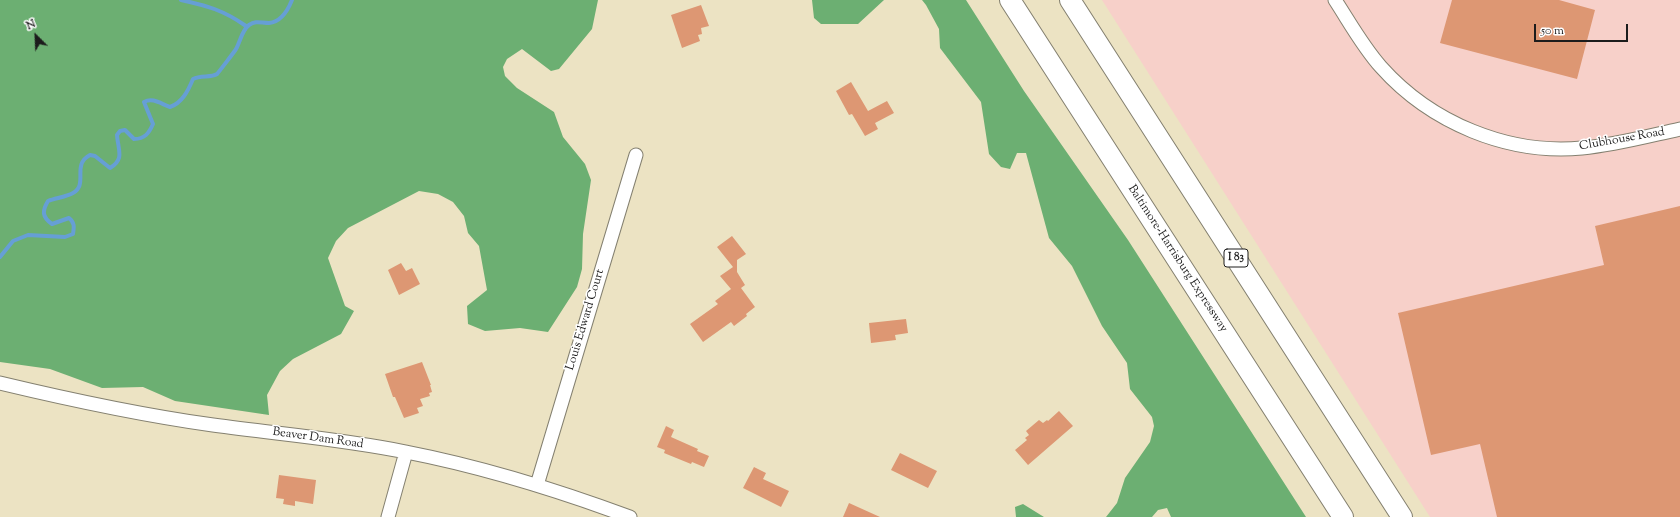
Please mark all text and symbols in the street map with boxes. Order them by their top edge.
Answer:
north arrow [16,16,56,56]
text: N [24,16,38,34]
scale bar [1536,16,1630,42]
text: 50 m [1541,22,1564,40]
street label: Clubhouse Road [1578,125,1666,155]
street label: Baltimore-Harrisburg Expressway [1124,183,1230,335]
road number: I 83 [1224,249,1248,267]
street label: Louis Edward Court [564,268,608,372]
street label: Beaver Dam Road [272,425,364,453]

